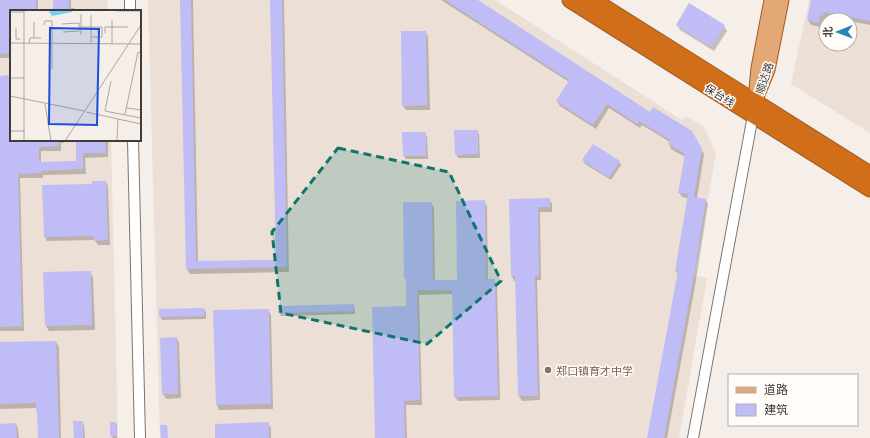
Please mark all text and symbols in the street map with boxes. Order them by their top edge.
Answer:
inset map [10,10,141,141]
north arrow [818,12,858,52]
text: 北 [821,27,834,38]
street label: 顺达路 [752,60,776,96]
street label: 保台线 [703,81,737,109]
place label: 郑口镇育才中学 [556,364,633,377]
marker: 郑口镇育才中学 [543,365,553,375]
legend [728,374,858,426]
text: 道路 [764,382,788,396]
text: 建筑 [764,402,788,416]

